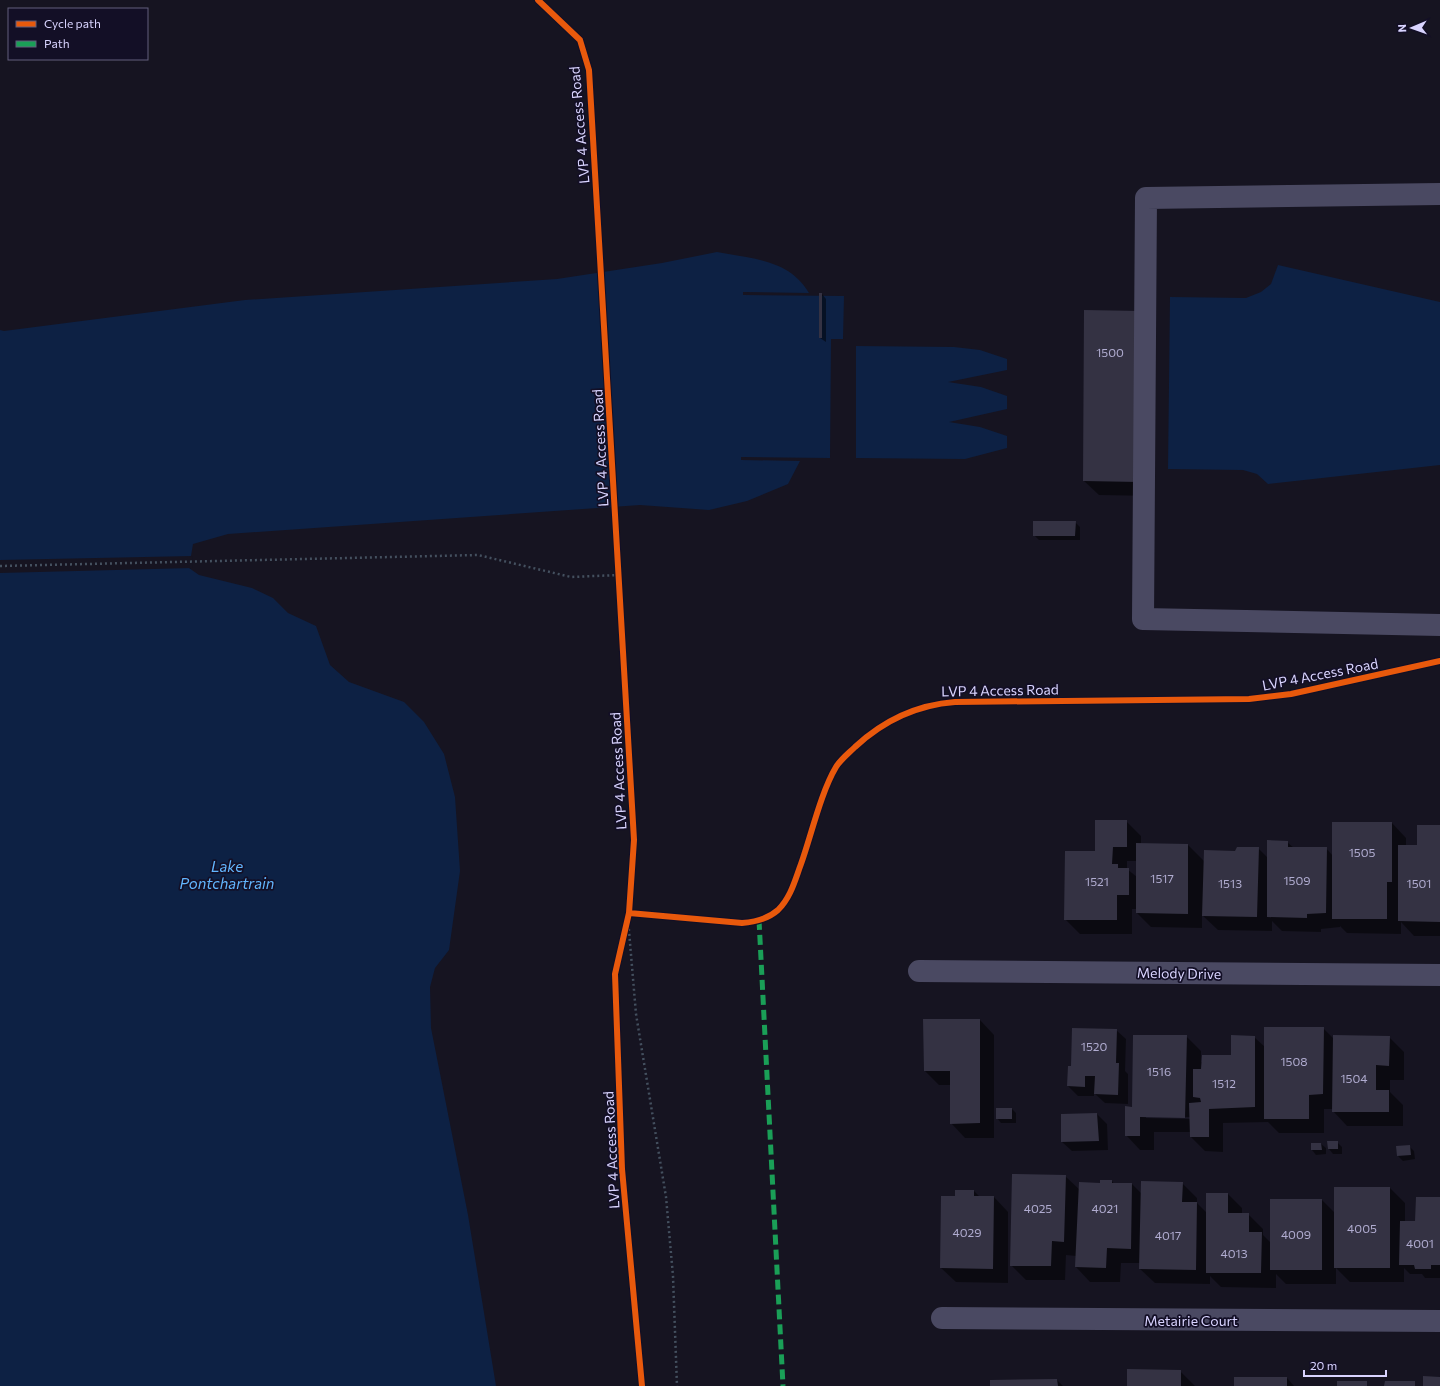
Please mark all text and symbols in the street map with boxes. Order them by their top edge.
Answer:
legend [8,8,148,60]
north arrow [1392,8,1432,48]
text: Cycle path [44,16,101,30]
text: N [1395,24,1408,33]
text: Path [44,36,70,50]
street label: LVP 4 Access Road [565,66,593,184]
house number: 1500 [1096,345,1124,359]
street label: LVP 4 Access Road [588,389,612,507]
street label: LVP 4 Access Road [1261,654,1379,694]
street label: LVP 4 Access Road [941,680,1059,700]
street label: LVP 4 Access Road [606,712,630,830]
house number: 1505 [1349,845,1375,859]
water label: Lake Pontchartrain [180,857,274,892]
house number: 1517 [1150,871,1174,885]
house number: 1509 [1283,873,1311,887]
house number: 1521 [1085,874,1109,888]
house number: 1513 [1218,876,1242,890]
house number: 1501 [1407,876,1431,890]
street label: Melody Drive [1137,964,1221,982]
house number: 1520 [1081,1039,1107,1053]
house number: 1508 [1280,1054,1308,1068]
house number: 1516 [1147,1064,1171,1078]
house number: 1504 [1340,1071,1368,1085]
house number: 1512 [1212,1076,1236,1090]
street label: LVP 4 Access Road [599,1091,623,1209]
house number: 4025 [1024,1201,1052,1215]
house number: 4021 [1092,1201,1118,1215]
house number: 4005 [1347,1221,1377,1235]
house number: 4029 [953,1225,981,1239]
house number: 4009 [1281,1227,1311,1241]
house number: 4017 [1155,1228,1181,1242]
house number: 4001 [1406,1236,1434,1250]
house number: 4013 [1220,1246,1248,1260]
street label: Metairie Court [1144,1312,1238,1329]
scale bar [1304,1352,1386,1378]
text: 20 m [1310,1358,1337,1372]

